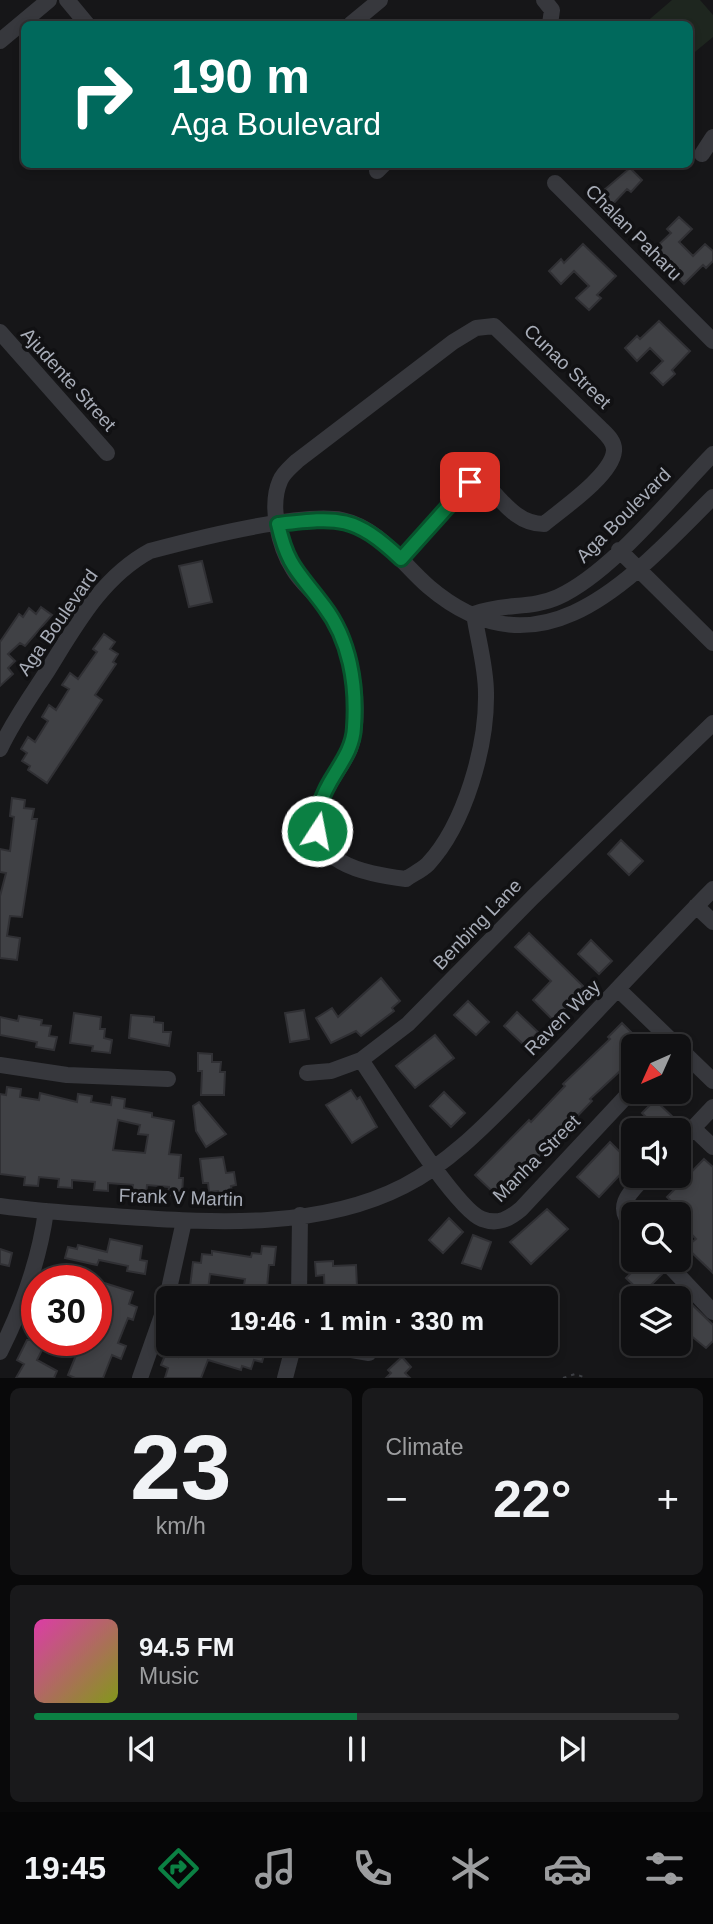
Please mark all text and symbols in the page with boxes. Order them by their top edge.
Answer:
icon: right [56,49,147,140]
text: 190 m [171,49,310,103]
text: Aga Boulevard [171,106,381,142]
street label: Chalan Paharu [581,180,686,285]
street label: Cunao Street [520,320,616,413]
street label: Ajudente Street [17,324,121,436]
pin [440,452,500,512]
icon: arrive [451,463,489,501]
street label: Aga Boulevard [572,464,675,567]
street label: Aga Boulevard [13,565,102,679]
position arrow [280,794,354,868]
street label: Benbing Lane [429,875,526,974]
street label: Raven Way [520,975,605,1059]
north arrow [621,1034,691,1104]
map controls [621,1034,691,1356]
street label: Manha Street [489,1110,585,1206]
button: sound [621,1118,691,1188]
street label: Frank V Martin [118,1185,244,1210]
button: search [621,1202,691,1272]
speed limit sign: 30 [21,1265,112,1356]
button: layers [621,1286,691,1356]
text: 19:46 · 1 min · 330 m [230,1306,484,1336]
text: 23 [130,1417,231,1518]
text: Climate [386,1434,463,1460]
text: 22° [493,1470,572,1528]
text: − [386,1478,408,1520]
text: + [657,1478,679,1520]
text: km/h [156,1513,206,1539]
text: 94.5 FM [139,1632,234,1662]
text: Music [139,1663,199,1689]
icon: previous [123,1730,161,1768]
icon: pause [338,1730,376,1768]
icon: next [553,1730,591,1768]
icon: directions [154,1844,203,1893]
icon: music [251,1844,300,1893]
icon: phone [348,1844,397,1893]
icon: climate [446,1844,495,1893]
icon: car [543,1844,592,1893]
icon: filters [640,1844,689,1893]
text: 19:45 [24,1850,106,1886]

